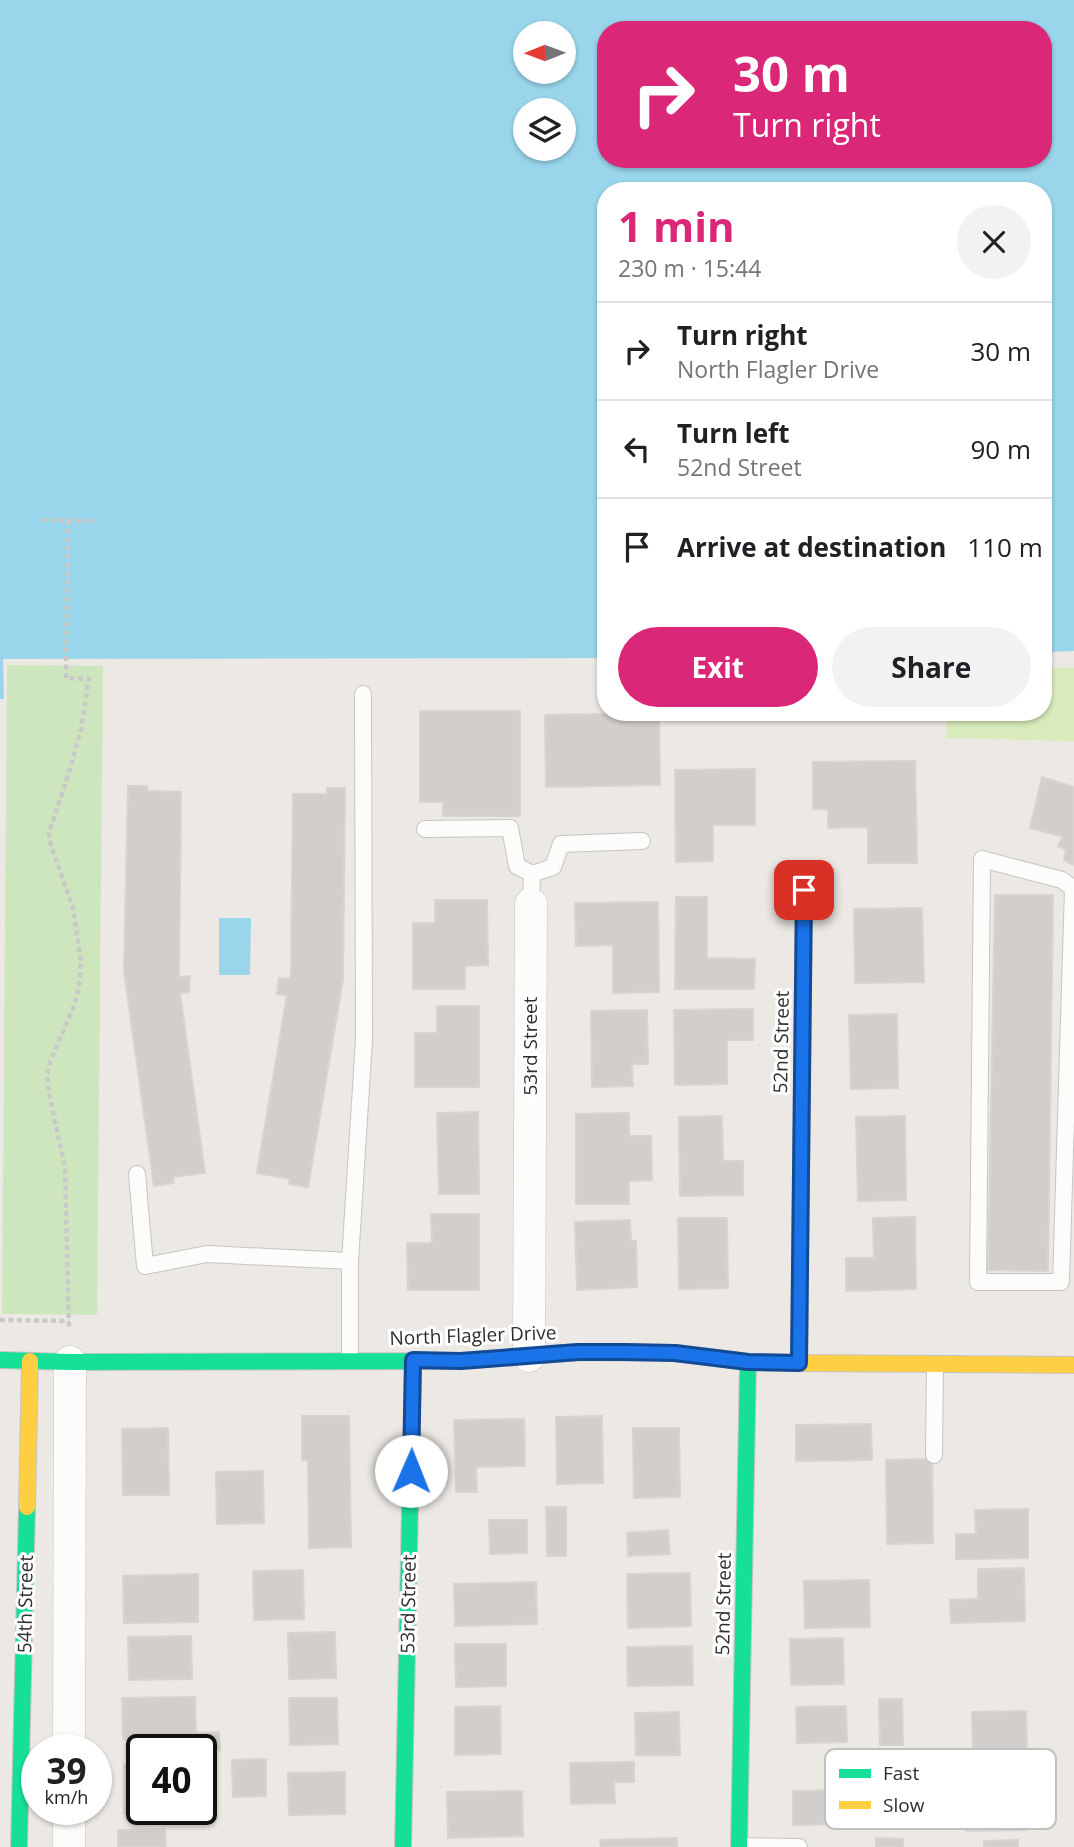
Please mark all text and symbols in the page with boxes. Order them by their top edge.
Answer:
north arrow [513,21,576,84]
map controls [513,21,576,161]
text: 30 m [733,40,850,106]
icon: right [618,49,709,140]
button: layers [513,98,576,161]
text: Turn right [733,103,881,146]
text: 1 min [618,197,735,254]
button: close [957,205,1031,279]
text: 230 m · 15:44 [618,252,761,284]
text: Turn right [677,317,808,353]
icon: right [618,332,656,370]
text: 30 m [970,333,1031,369]
text: North Flagler Drive [677,353,879,385]
text: Turn left [677,415,789,451]
icon: left [618,430,656,468]
text: 90 m [970,431,1031,467]
text: 52nd Street [677,451,802,483]
icon: arrive [618,528,656,566]
text: Arrive at destination [677,529,946,565]
text: 110 m [967,529,1043,565]
button: Exit [618,627,818,707]
button: Share [832,627,1031,707]
pin [774,860,834,920]
icon: arrive [785,871,823,909]
street label: 52nd Street [767,990,795,1094]
street label: 53rd Street [517,996,543,1096]
street label: North Flagler Drive [389,1319,557,1351]
position arrow [374,1434,448,1508]
street label: 52nd Street [709,1552,737,1656]
street label: 54th Street [11,1554,39,1653]
street label: 53rd Street [394,1554,422,1654]
speed limit sign: 40 [126,1734,217,1825]
text: 39 [46,1747,87,1794]
legend [825,1749,1056,1829]
text: Fast [883,1760,919,1786]
text: km/h [45,1785,88,1809]
text: Slow [883,1792,925,1818]

